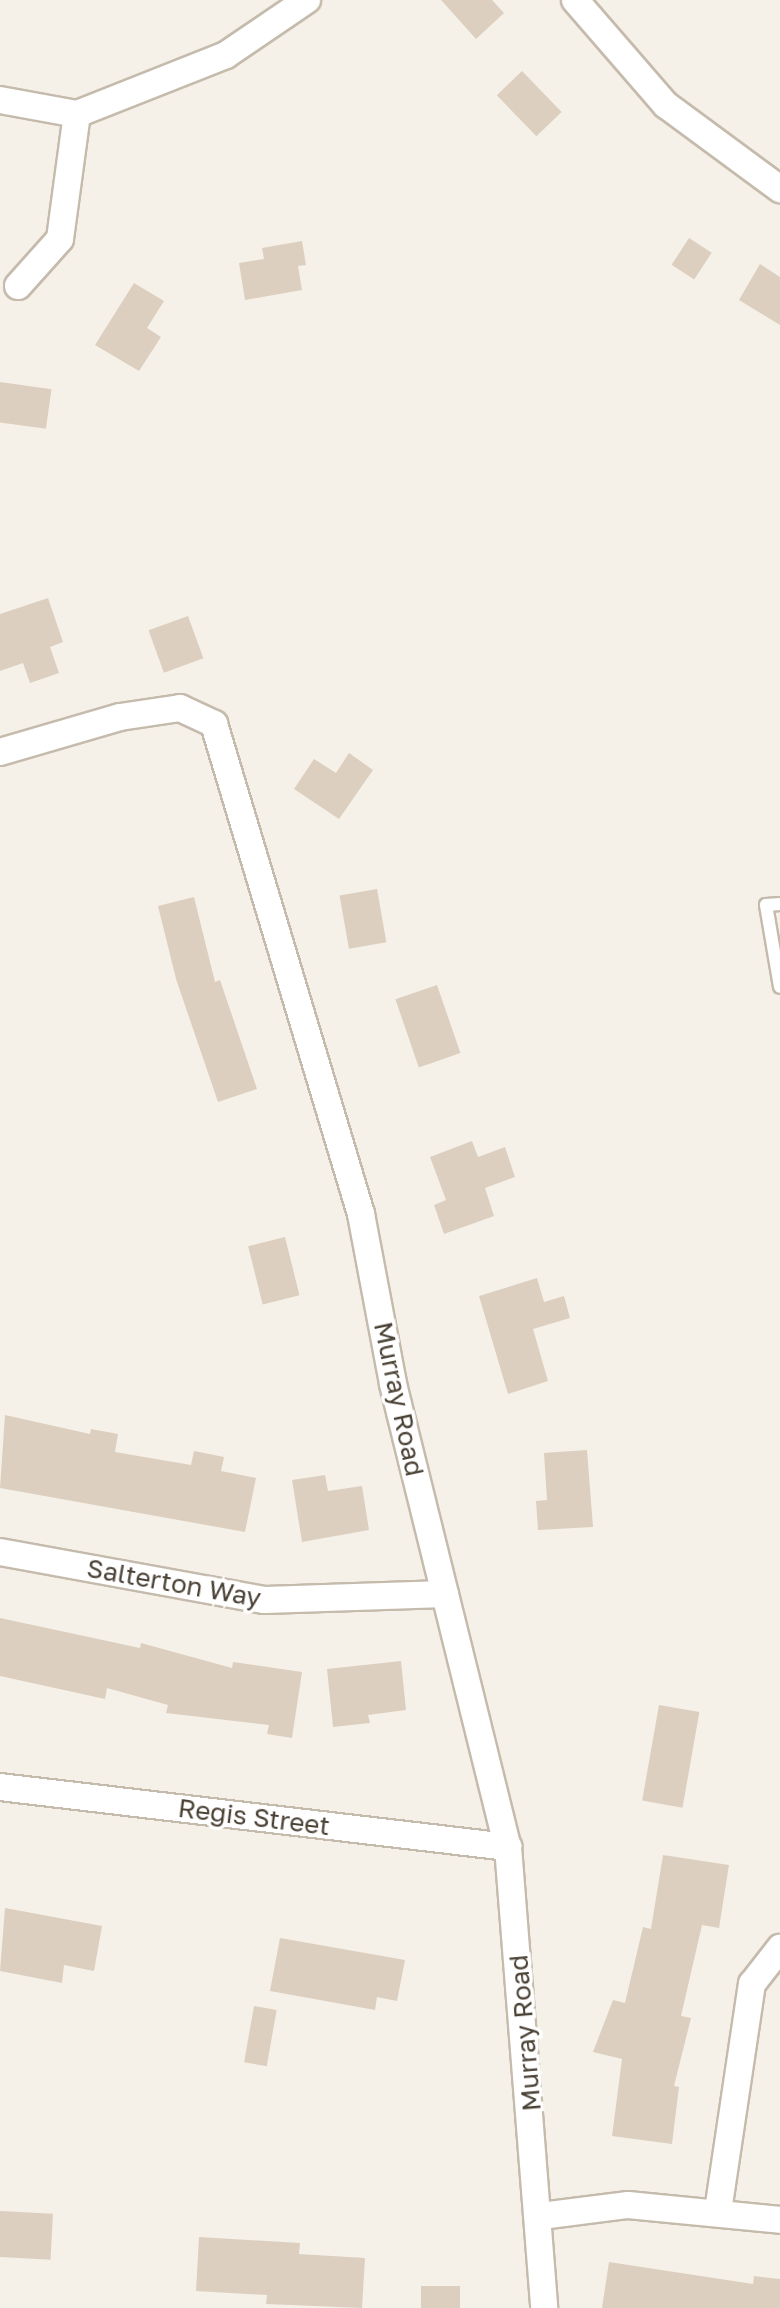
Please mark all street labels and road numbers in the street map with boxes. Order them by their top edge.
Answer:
street label: Murray Road [367,1319,431,1479]
street label: Salterton Way [84,1552,264,1614]
street label: Regis Street [176,1792,332,1842]
street label: Murray Road [503,1953,547,2113]

